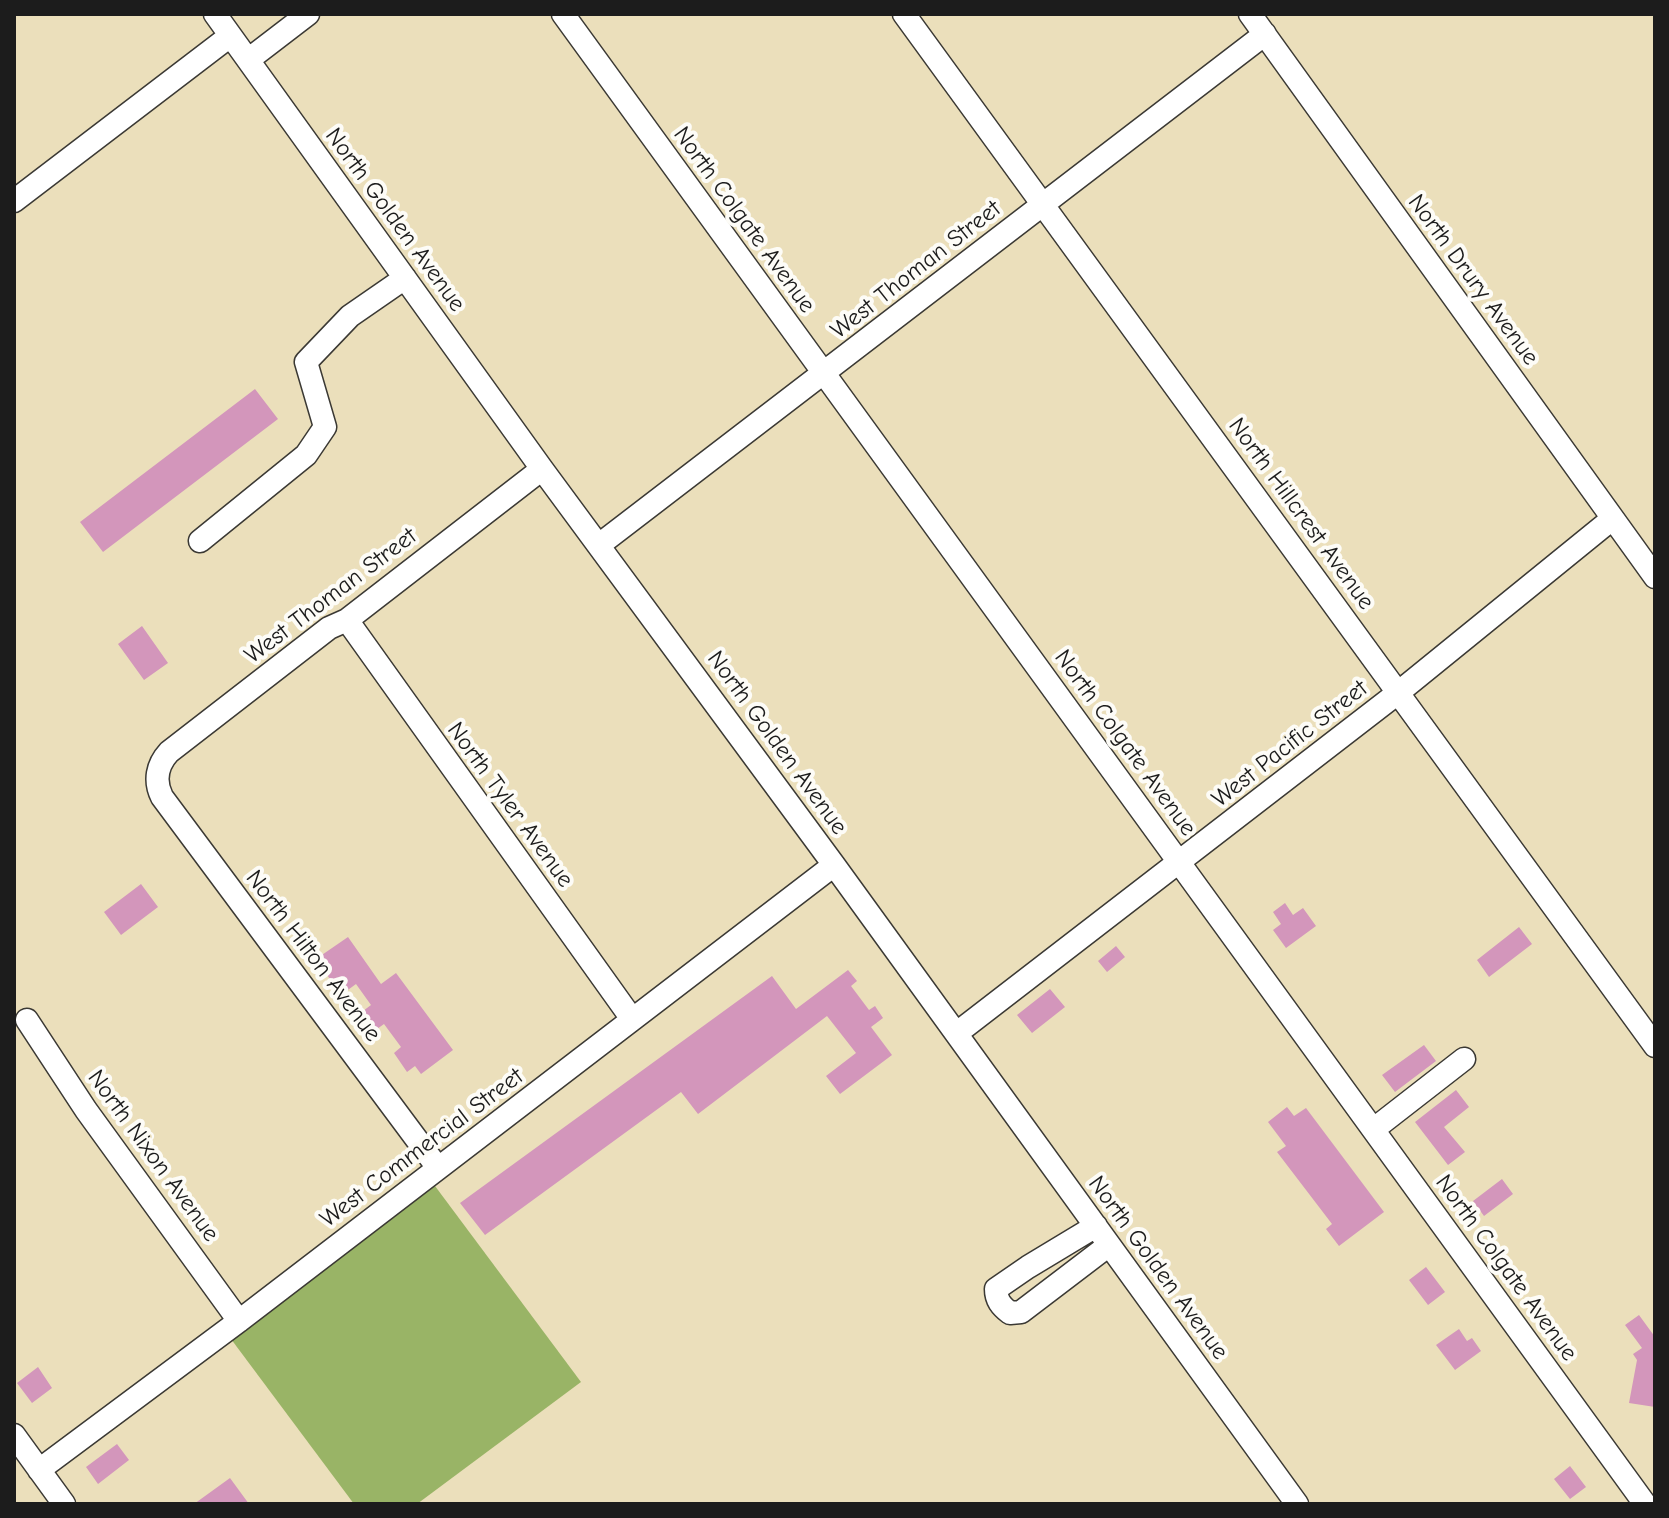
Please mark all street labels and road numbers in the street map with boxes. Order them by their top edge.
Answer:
street label: North Colgate Avenue [667,121,821,319]
street label: North Golden Avenue [319,123,471,317]
street label: North Drury Avenue [1401,189,1545,371]
street label: West Thoman Street [825,195,1007,345]
street label: North Hillcrest Avenue [1222,413,1380,615]
street label: West Thoman Street [239,522,423,670]
street label: North Colgate Avenue [1048,644,1202,842]
street label: North Golden Avenue [701,646,853,840]
street label: West Pacific Street [1206,674,1374,814]
street label: North Tyler Avenue [440,717,580,893]
street label: North Hilton Avenue [239,865,387,1047]
street label: West Commercial Street [315,1062,529,1234]
street label: North Nixon Avenue [81,1065,225,1247]
street label: North Colgate Avenue [1429,1169,1583,1367]
street label: North Golden Avenue [1082,1171,1234,1365]

